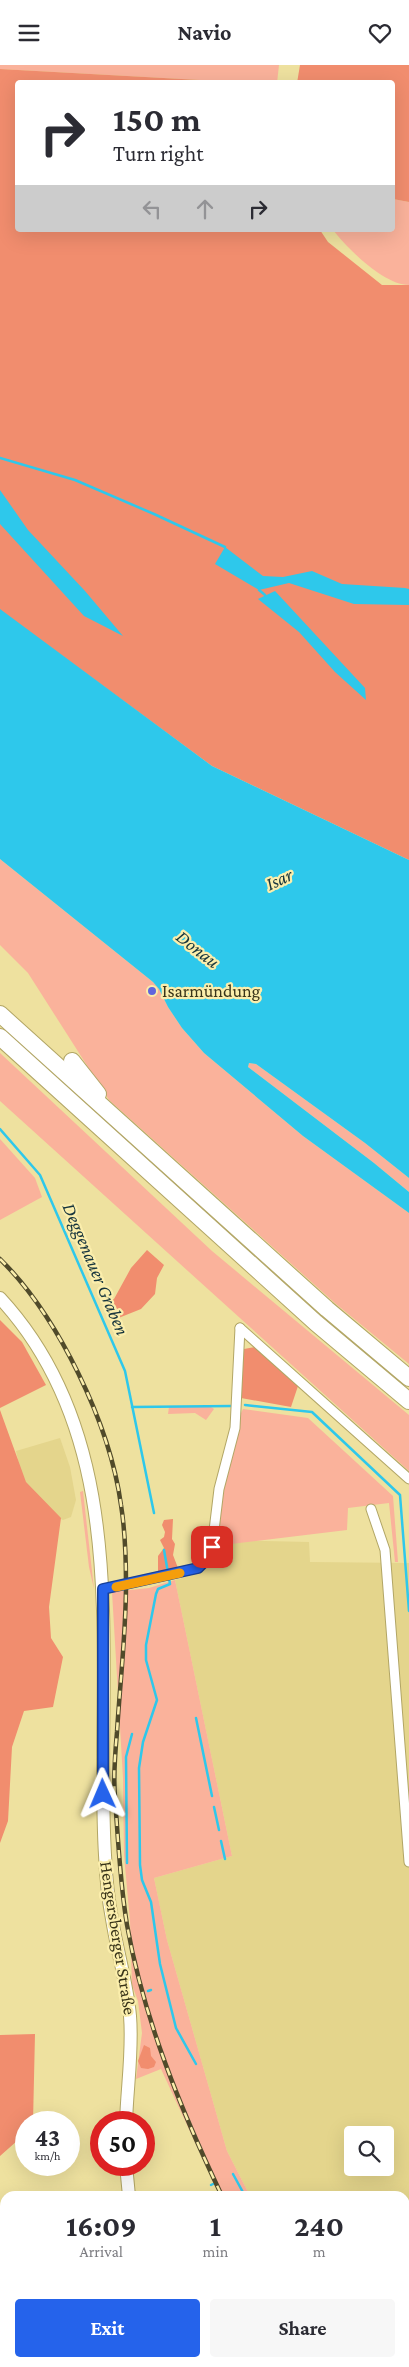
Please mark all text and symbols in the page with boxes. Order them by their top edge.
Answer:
icon: menu [15,19,43,47]
icon: heart [366,19,394,47]
text: Navio [177,20,232,45]
icon: right [30,100,95,165]
text: 150 m [113,100,201,139]
text: Turn right [113,141,204,166]
icon: left [138,195,166,223]
icon: ahead [191,195,219,223]
icon: right [244,195,272,223]
water label: Isar [262,863,297,894]
water label: Donau [172,926,224,973]
place label: Isarmündung [162,981,261,1001]
marker: Isarmündung [146,985,158,997]
water label: Deggenauer Graben [59,1200,133,1338]
pin [191,1526,233,1568]
icon: arrive [198,1533,226,1561]
position arrow [76,1767,128,1819]
street label: Hengersberger Straße [96,1860,140,2016]
speed limit sign: 50 [90,2111,155,2176]
text: 43 [35,2124,60,2151]
map controls [344,2126,394,2176]
button: search [344,2126,394,2176]
text: km/h [35,2149,60,2163]
text: 16:09 [66,2209,137,2242]
text: 1 [210,2209,221,2242]
text: 240 [294,2209,344,2242]
text: Arrival [80,2243,123,2260]
text: min [203,2243,228,2260]
text: m [313,2243,326,2260]
button: Exit [15,2299,200,2357]
button: Share [210,2299,395,2357]

